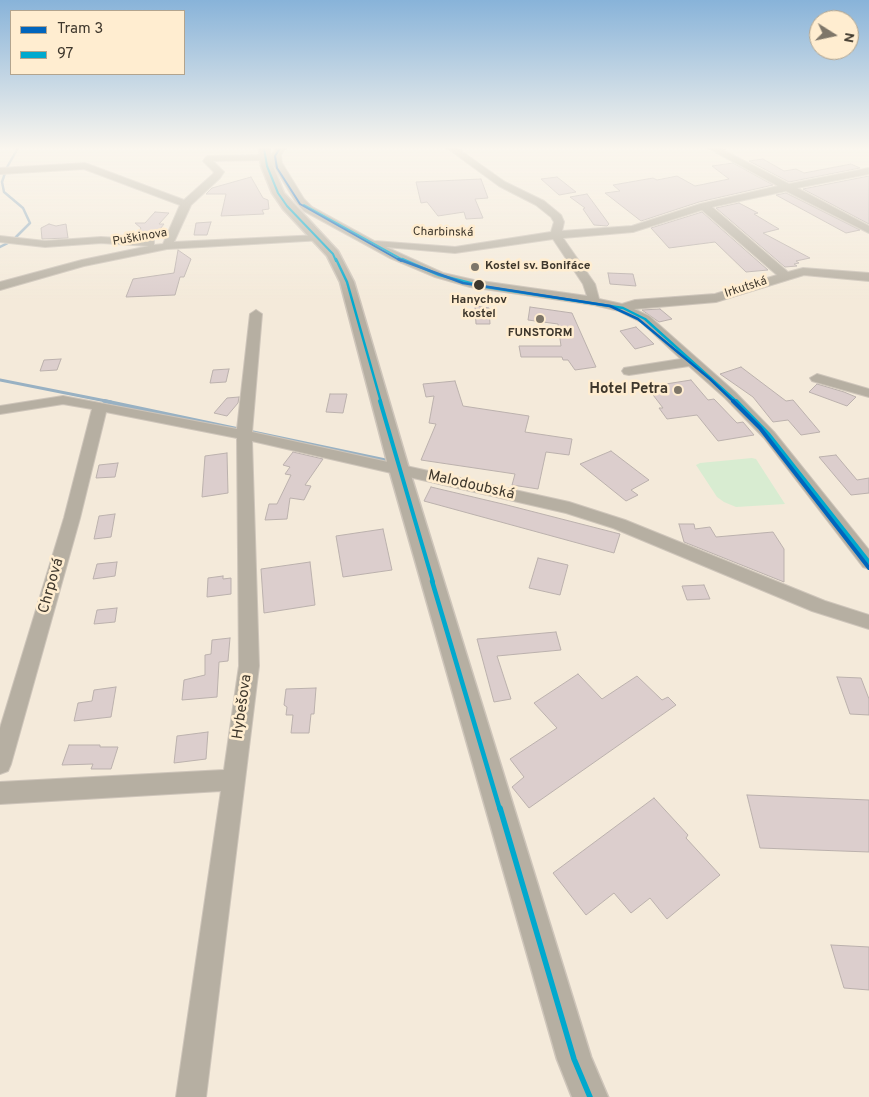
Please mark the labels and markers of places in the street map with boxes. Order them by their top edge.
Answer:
place label: Kostel sv. Bonifáce [485,260,591,274]
marker: Kostel sv. Bonifáce [469,261,481,273]
marker: Hanychov kostel [472,278,486,292]
place label: Hanychov kostel [451,294,507,322]
marker: FUNSTORM [534,313,546,325]
place label: FUNSTORM [508,327,572,341]
place label: Hotel Petra [589,381,668,399]
marker: Hotel Petra [672,384,684,396]

